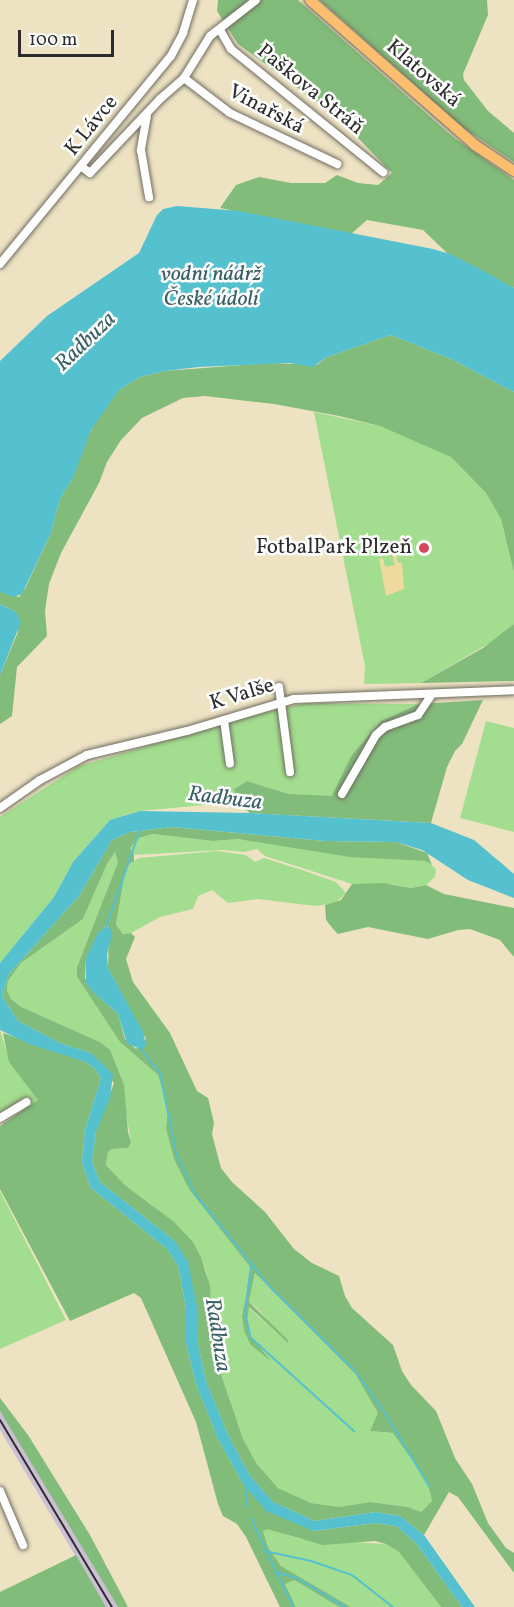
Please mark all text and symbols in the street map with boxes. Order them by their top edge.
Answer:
scale bar [21,18,117,56]
text: 100 m [29,28,78,53]
street label: Klatovská [380,35,466,113]
street label: Paškova Stráň [251,39,369,141]
street label: Vinařská [224,80,308,140]
street label: K Lávce [60,91,124,161]
water label: vodní nádrž České údolí [161,261,261,312]
water label: Radbuza [50,307,122,377]
place label: FotbalPark Plzeň [256,535,412,561]
marker: FotbalPark Plzeň [417,541,431,555]
street label: K Valše [206,673,278,717]
water label: Radbuza [186,781,264,817]
water label: Radbuza [198,1296,236,1374]

